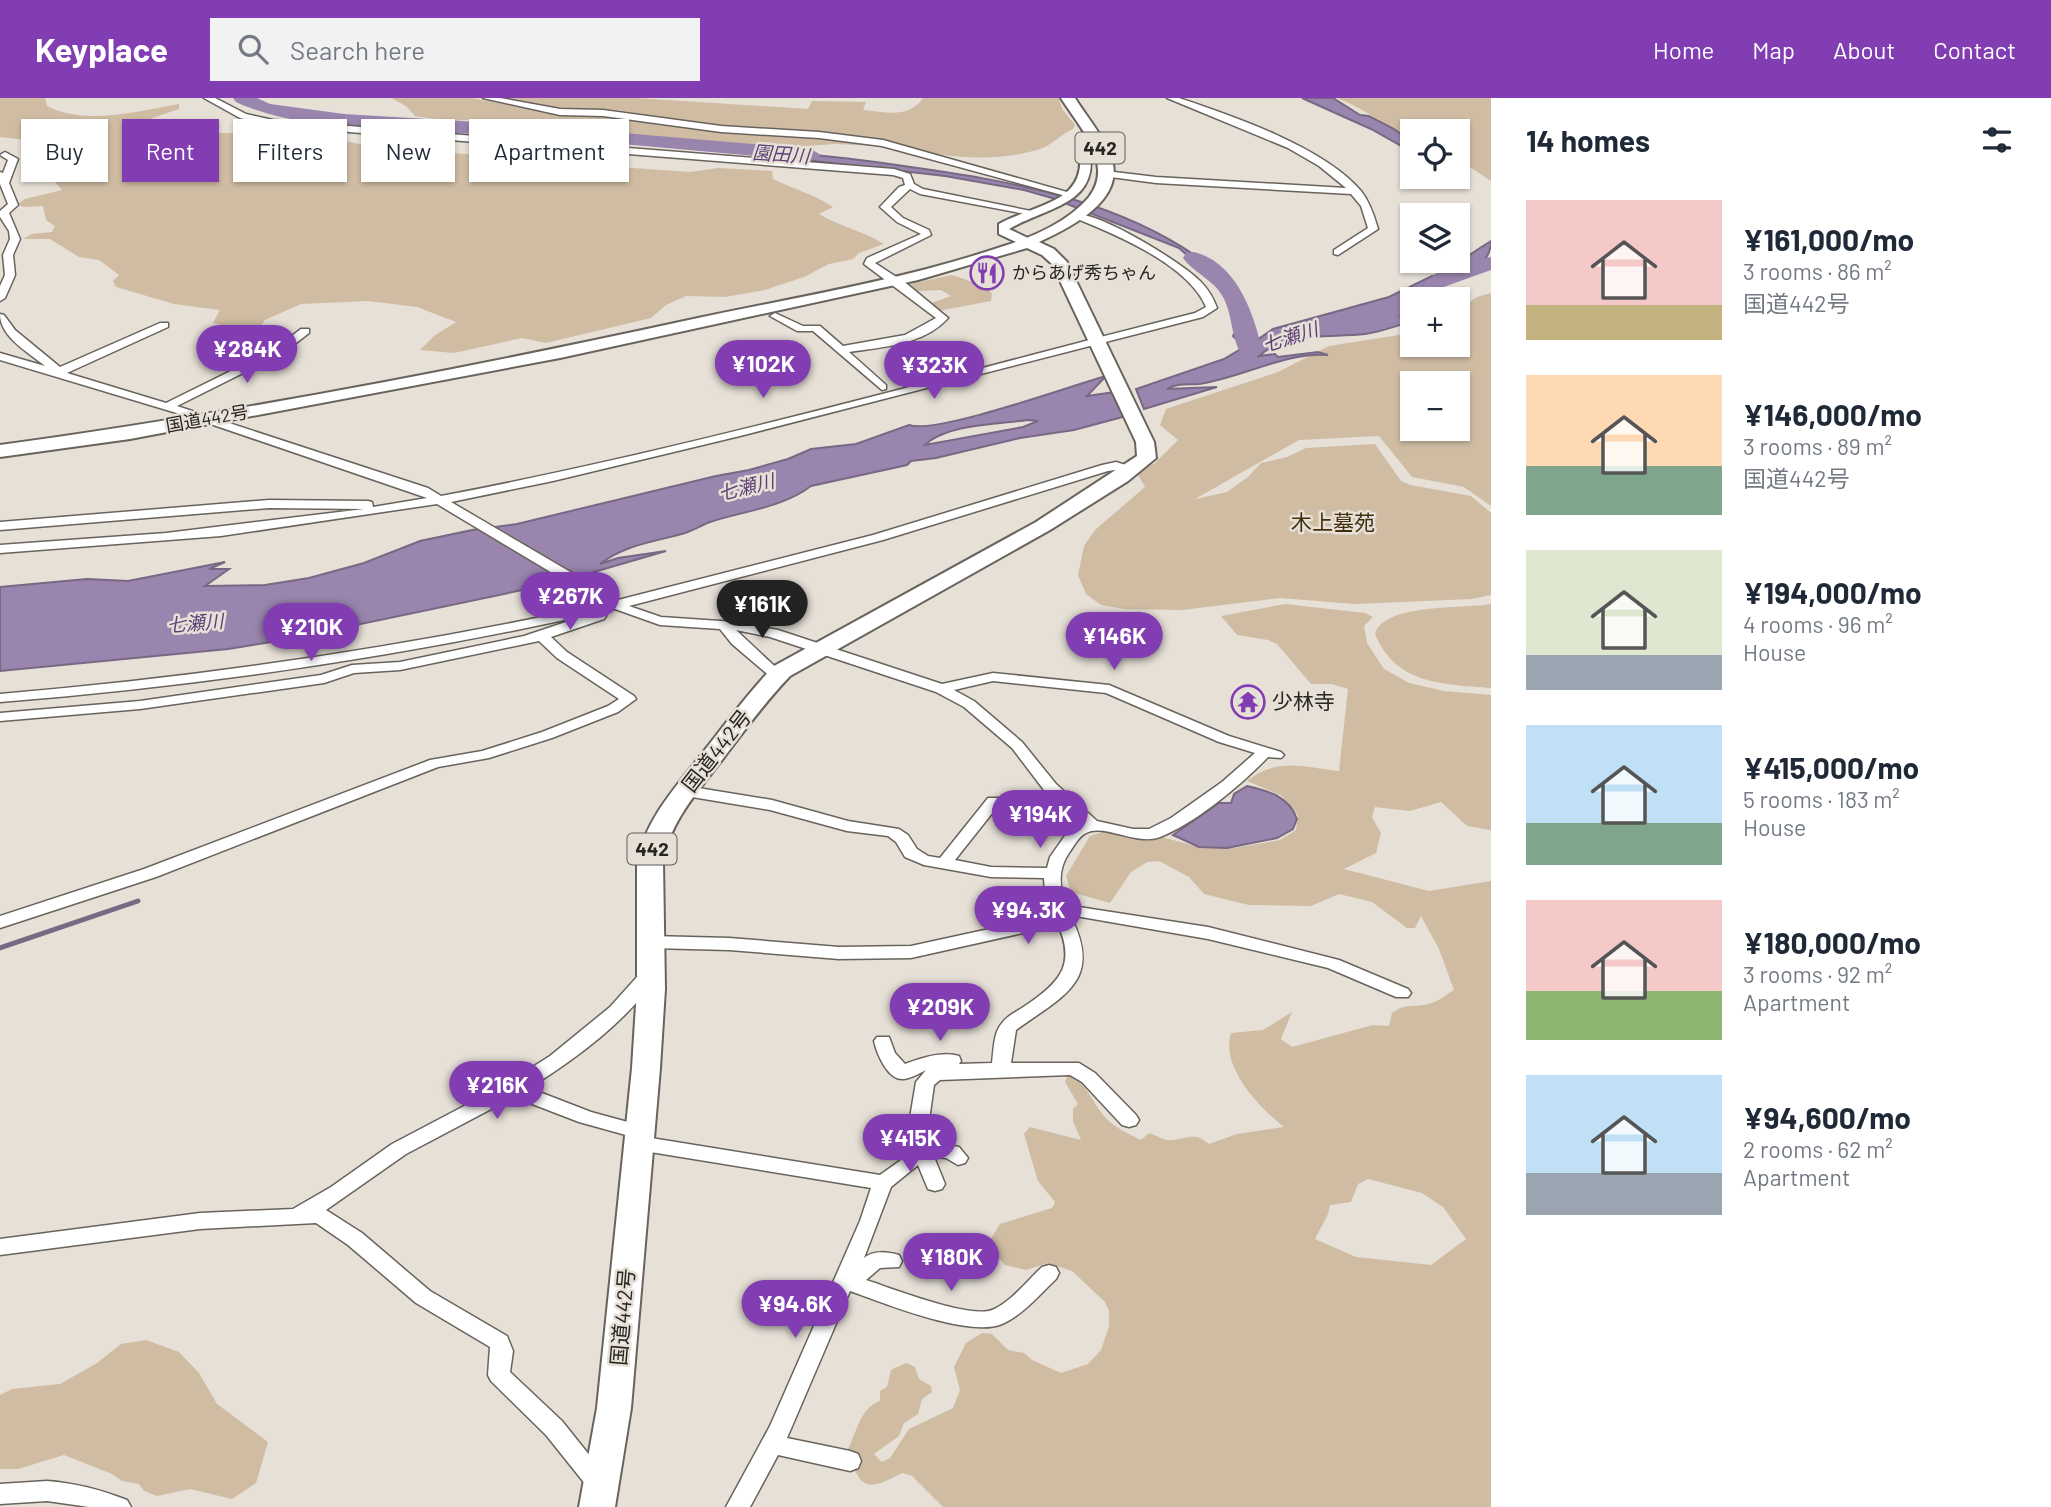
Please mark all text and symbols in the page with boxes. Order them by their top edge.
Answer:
search box [210,18,700,81]
text: Keyplace [35,29,168,69]
icon: search [234,30,272,68]
text: Search here [290,34,425,65]
text: Home [1653,35,1714,64]
text: Map [1752,35,1795,64]
text: About [1833,35,1895,64]
text: Contact [1933,35,2016,64]
chip: Buy [21,119,108,182]
chip: Rent [122,119,219,182]
chip: Filters [233,119,347,182]
chip: New [361,119,455,182]
chip: Apartment [469,119,629,182]
map controls [1400,119,1470,441]
button: locate [1400,119,1470,189]
icon: filters [1978,121,2016,159]
text: 14 homes [1526,122,1650,158]
road number: 442 [1076,132,1124,164]
water label: 園田川 [752,140,812,167]
button: layers [1400,203,1470,273]
text: ¥161,000/mo [1743,221,1914,257]
icon: home [1582,228,1666,312]
restaurant icon: からあげ秀ちゃん [968,254,1006,292]
text: 3 rooms · 86 m² [1743,257,1892,285]
place label: からあげ秀ちゃん [1012,261,1156,283]
button: + [1400,287,1470,357]
text: 国道442号 [1743,289,1850,317]
water label: 七瀬川 [1259,316,1322,356]
pin: ¥284K [198,326,296,385]
text: ¥284K [212,334,282,362]
pin: ¥102K [714,341,812,400]
pin: ¥323K [885,342,983,401]
text: ¥102K [731,349,795,377]
text: ¥323K [900,350,968,378]
button: − [1400,371,1470,441]
text: ¥146,000/mo [1743,396,1922,432]
street label: 国道442号 [164,400,250,436]
icon: home [1582,403,1666,487]
text: 3 rooms · 89 m² [1743,432,1892,460]
text: 国道442号 [1743,464,1850,492]
water label: 七瀬川 [715,468,778,505]
park label: 木上墓苑 [1291,509,1375,534]
pin: ¥267K [521,573,619,632]
text: ¥194,000/mo [1743,574,1922,610]
icon: home [1582,578,1666,662]
pin: ¥161K [713,580,811,640]
text: ¥267K [537,581,603,609]
text: ¥161K [733,589,791,617]
pin: ¥210K [262,603,360,663]
water label: 七瀬川 [166,608,226,636]
text: 4 rooms · 96 m² [1743,610,1893,638]
text: ¥210K [279,612,343,640]
pin: ¥146K [1065,612,1163,672]
text: ¥146K [1082,621,1146,649]
text: House [1743,638,1806,666]
temple icon: 少林寺 [1229,683,1267,721]
place label: 少林寺 [1272,688,1335,713]
street label: 国道442号 [676,704,756,796]
text: ¥415,000/mo [1743,749,1919,785]
icon: home [1582,753,1666,837]
text: 5 rooms · 183 m² [1743,785,1900,813]
pin: ¥194K [991,790,1089,850]
text: ¥194K [1008,799,1072,827]
text: House [1743,813,1806,841]
road number: 442 [628,834,676,864]
pin: ¥94.3K [971,886,1085,946]
text: ¥94.3K [991,895,1065,923]
text: ¥180,000/mo [1743,924,1921,960]
icon: home [1582,928,1666,1012]
text: 3 rooms · 92 m² [1743,960,1892,988]
pin: ¥209K [891,984,989,1043]
text: Apartment [1743,988,1850,1016]
text: ¥209K [906,992,974,1020]
pin: ¥216K [448,1062,546,1121]
text: ¥216K [465,1070,529,1098]
text: ¥94,600/mo [1743,1099,1911,1135]
icon: home [1582,1103,1666,1187]
pin: ¥415K [861,1114,959,1174]
text: ¥415K [879,1123,941,1151]
text: 2 rooms · 62 m² [1743,1135,1893,1163]
text: Apartment [1743,1163,1850,1191]
pin: ¥180K [902,1234,1000,1293]
text: ¥180K [919,1242,983,1270]
street label: 国道442号 [605,1267,638,1366]
pin: ¥94.6K [738,1280,852,1340]
text: ¥94.6K [758,1289,832,1317]

